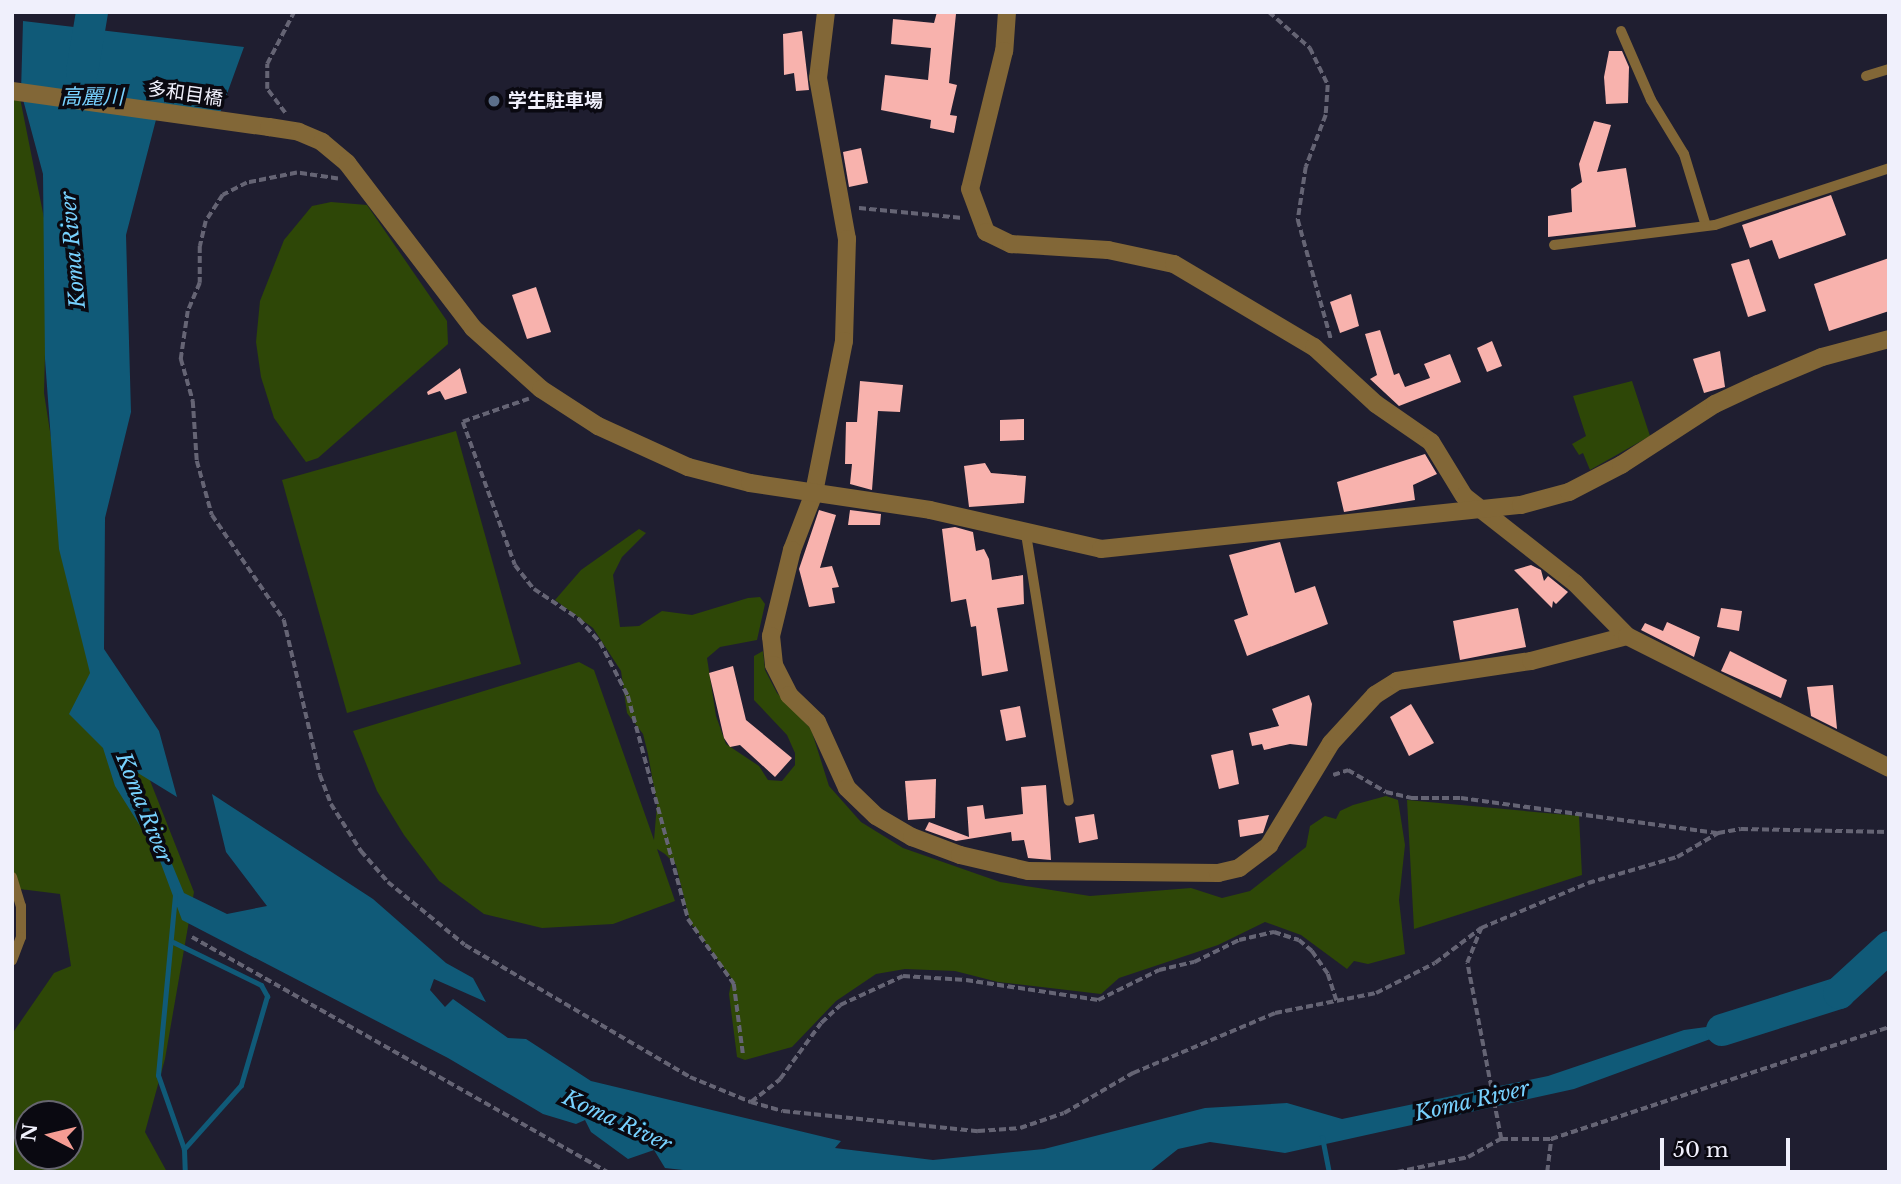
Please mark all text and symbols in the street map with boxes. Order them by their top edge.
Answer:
street label: 多和目橋 [146,77,224,111]
water label: 高麗川 [61,84,123,110]
place label: 学生駐車場 [508,90,603,112]
marker: 学生駐車場 [486,93,502,109]
water label: Koma River [55,190,91,310]
water label: Koma River [110,749,178,867]
water label: Koma River [1412,1075,1532,1127]
water label: Koma River [558,1085,676,1157]
north arrow [14,1100,84,1170]
text: N [17,1122,42,1143]
scale bar [1663,1124,1792,1168]
text: 50 m [1673,1137,1728,1163]

